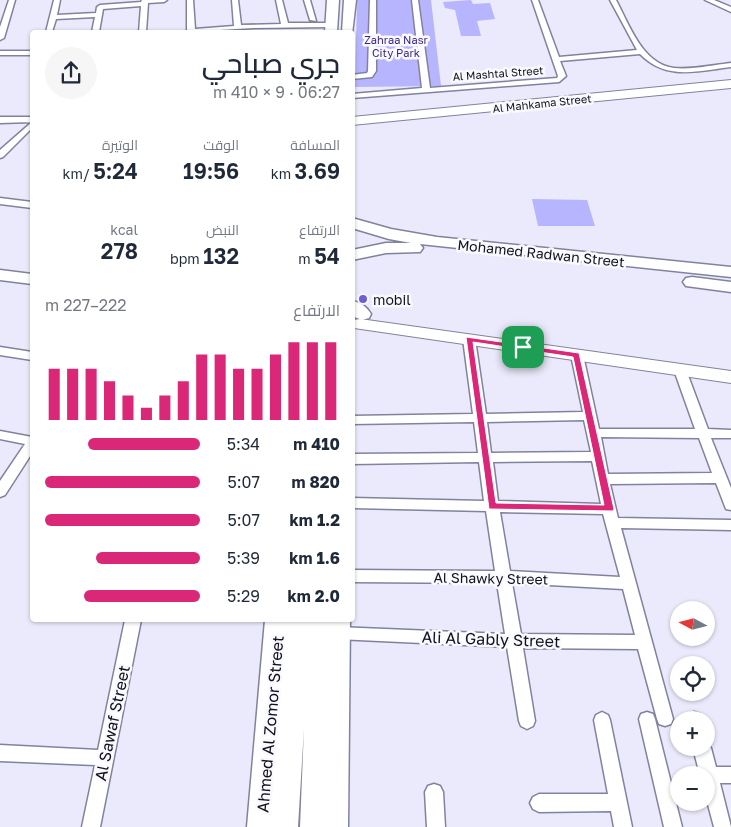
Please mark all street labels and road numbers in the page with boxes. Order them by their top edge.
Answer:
street label: Al Mashtal Street [452,63,544,83]
street label: Al Mahkama Street [492,91,592,115]
street label: Mohamed Radwan Street [457,236,625,270]
street label: Al Shawky Street [434,569,548,587]
street label: Ali Al Gably Street [421,627,561,651]
street label: Ahmed Al Zomor Street [252,635,288,813]
street label: Al Sawaf Street [90,663,134,783]

